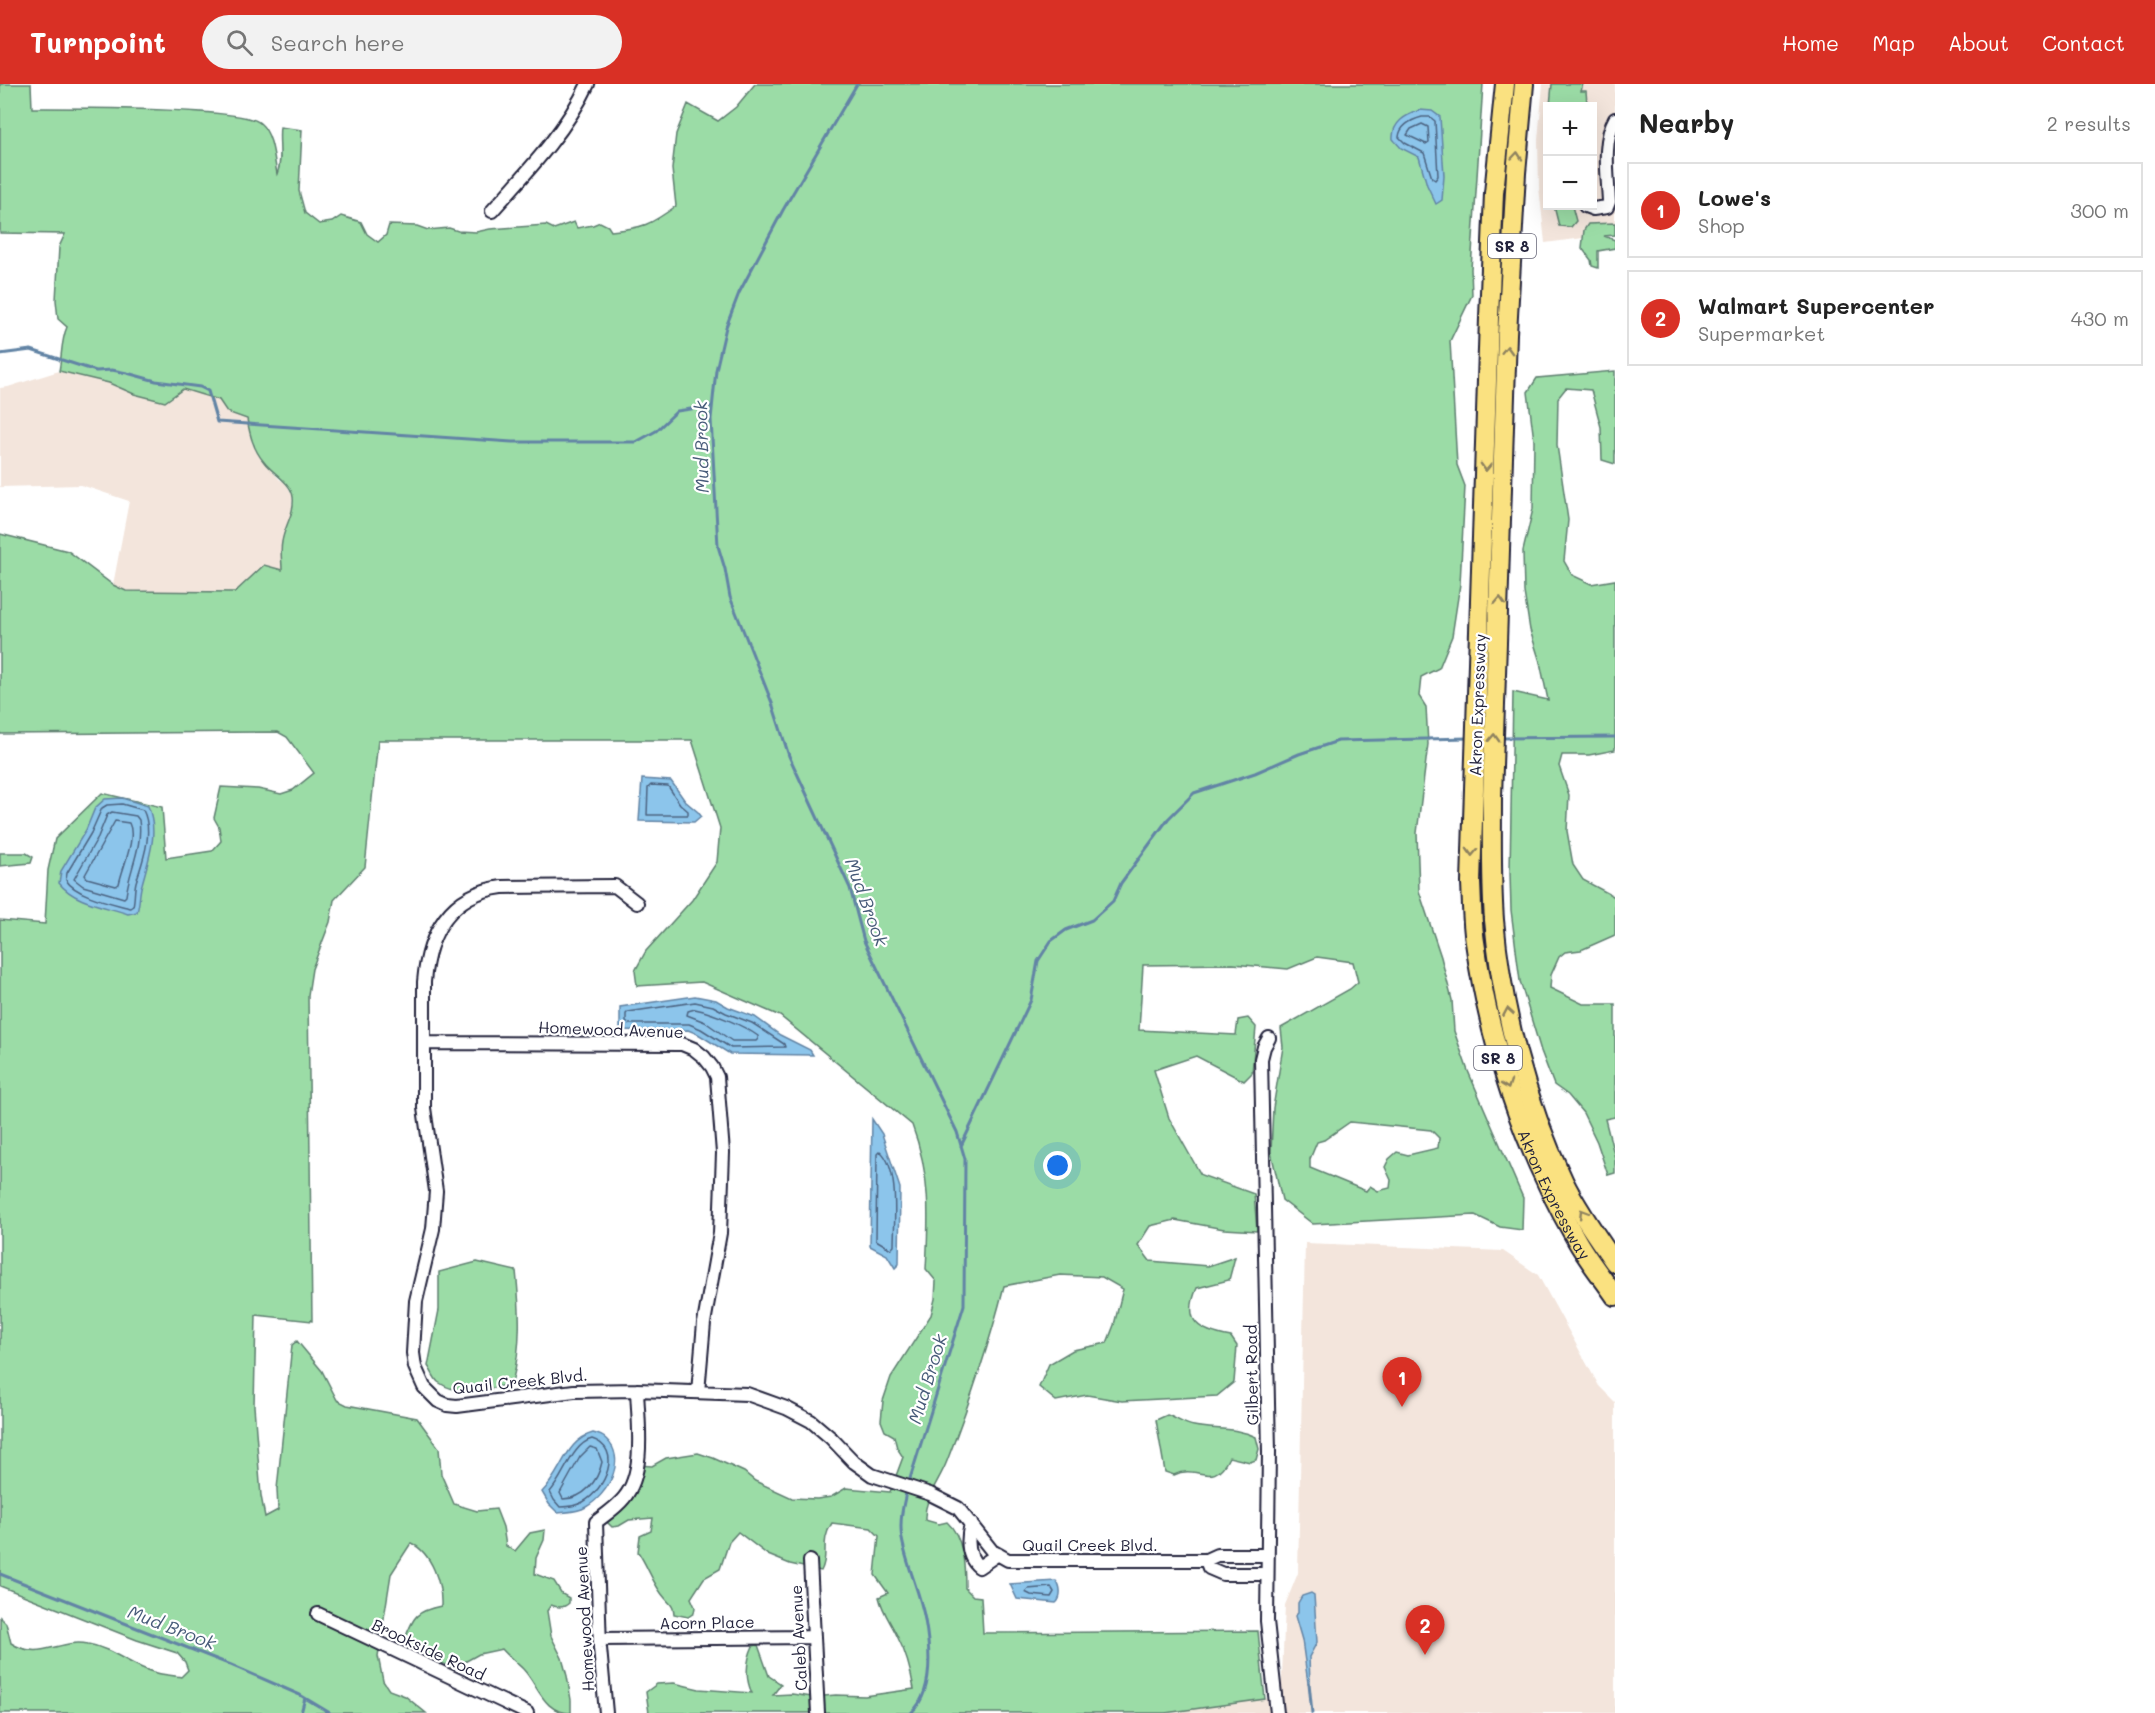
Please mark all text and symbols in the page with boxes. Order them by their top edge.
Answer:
search box [202,15,622,69]
text: Turnpoint [30,24,166,60]
icon: search [223,26,256,59]
text: Search here [271,28,405,57]
text: Home [1782,29,1839,56]
text: Map [1872,29,1915,56]
text: About [1948,29,2009,56]
text: Contact [2042,29,2125,56]
map controls [1543,102,1597,210]
button: + [1543,102,1597,156]
text: Nearby [1639,106,1734,140]
text: 2 results [2047,110,2131,136]
one-way arrow [1510,151,1523,160]
button: − [1543,156,1597,210]
text: Lowe's [1698,183,1771,212]
text: 1 [1656,197,1665,223]
text: 300 m [2070,197,2129,223]
text: Shop [1698,212,1745,238]
road number: SR 8 [1488,234,1536,258]
text: Walmart Supercenter [1698,291,1934,320]
text: 2 [1655,305,1666,331]
text: 430 m [2071,305,2129,331]
text: Supermarket [1698,320,1825,346]
one-way arrow [1501,346,1513,355]
water label: Mud Brook [688,400,714,493]
one-way arrow [1479,463,1492,472]
one-way arrow [1493,597,1506,606]
street label: Akron Expressway [1464,633,1490,777]
one-way arrow [1488,734,1501,743]
one-way arrow [1465,848,1478,857]
water label: Mud Brook [840,854,894,950]
one-way arrow [1503,1007,1515,1017]
street label: Homewood Avenue [538,1016,684,1042]
road number: SR 8 [1474,1046,1522,1070]
one-way arrow [1500,1079,1512,1090]
street label: Akron Expressway [1514,1126,1596,1263]
your location [1043,1151,1072,1180]
one-way arrow [1579,1209,1591,1219]
street label: Gilbert Road [1240,1324,1262,1426]
water label: Mud Brook [902,1331,952,1427]
pin: 1 [1382,1358,1422,1407]
street label: Quail Creek Blvd. [452,1363,588,1399]
street label: Quail Creek Blvd. [1022,1534,1158,1555]
street label: Homewood Avenue [570,1546,598,1692]
street label: Caleb Avenue [785,1585,811,1691]
water label: Mud Brook [125,1599,220,1655]
pin: 2 [1406,1606,1444,1655]
street label: Acorn Place [659,1611,755,1633]
street label: Brookside Road [369,1613,489,1685]

